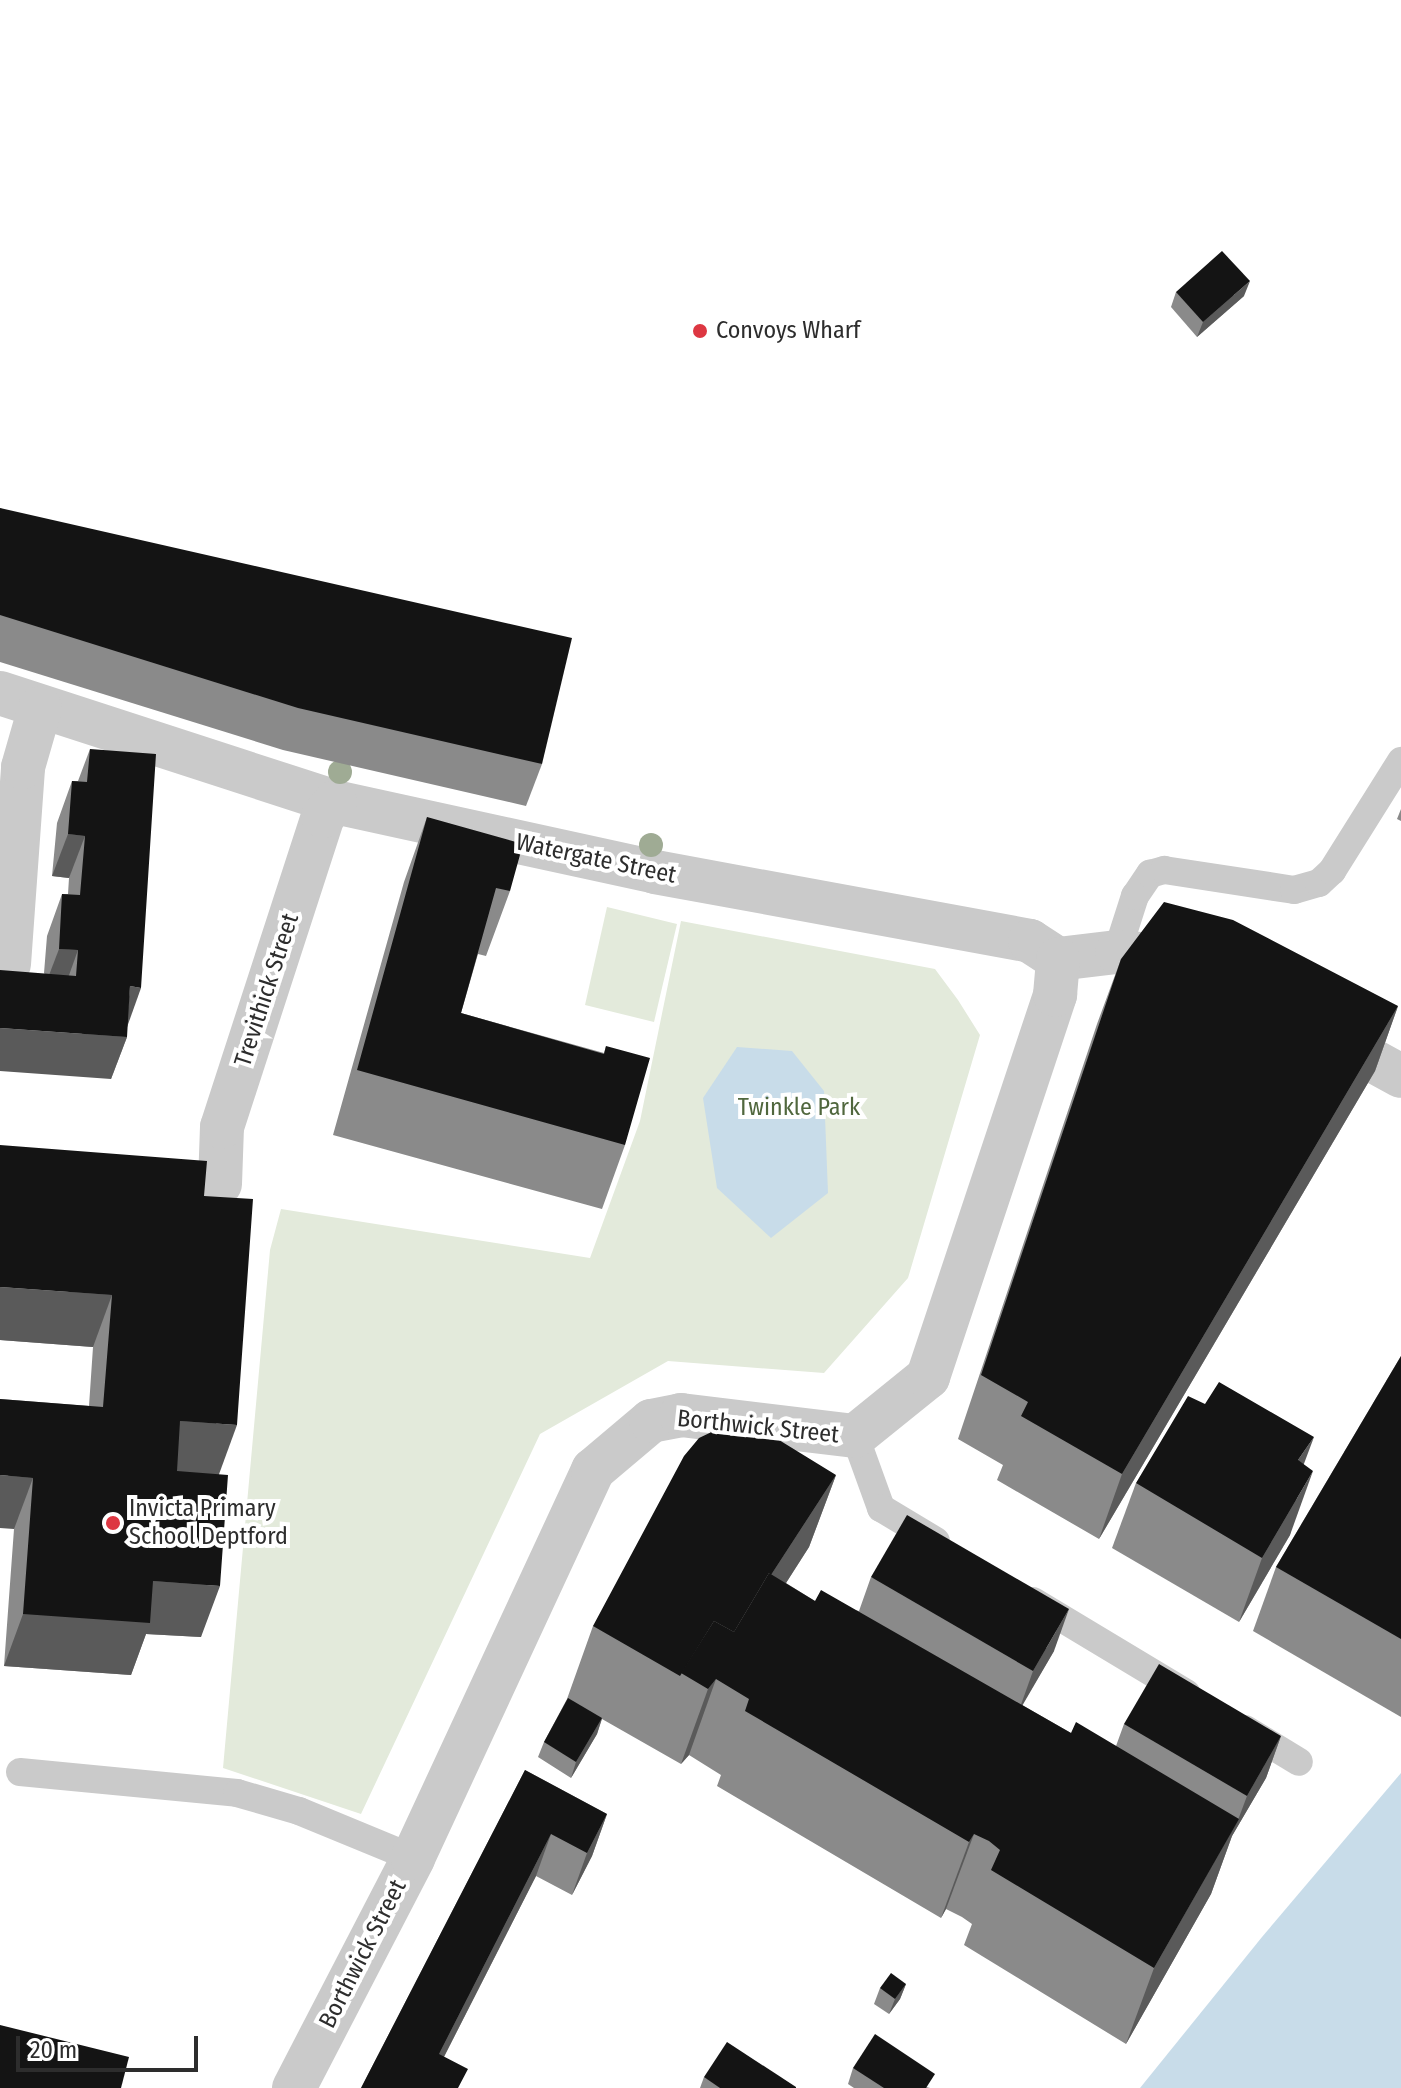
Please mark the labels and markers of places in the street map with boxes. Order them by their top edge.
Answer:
place label: Convoys Wharf [716,317,860,345]
marker: Convoys Wharf [691,322,709,340]
place label: Invicta Primary School Deptford [129,1495,288,1551]
marker: Invicta Primary School Deptford [104,1514,122,1532]

